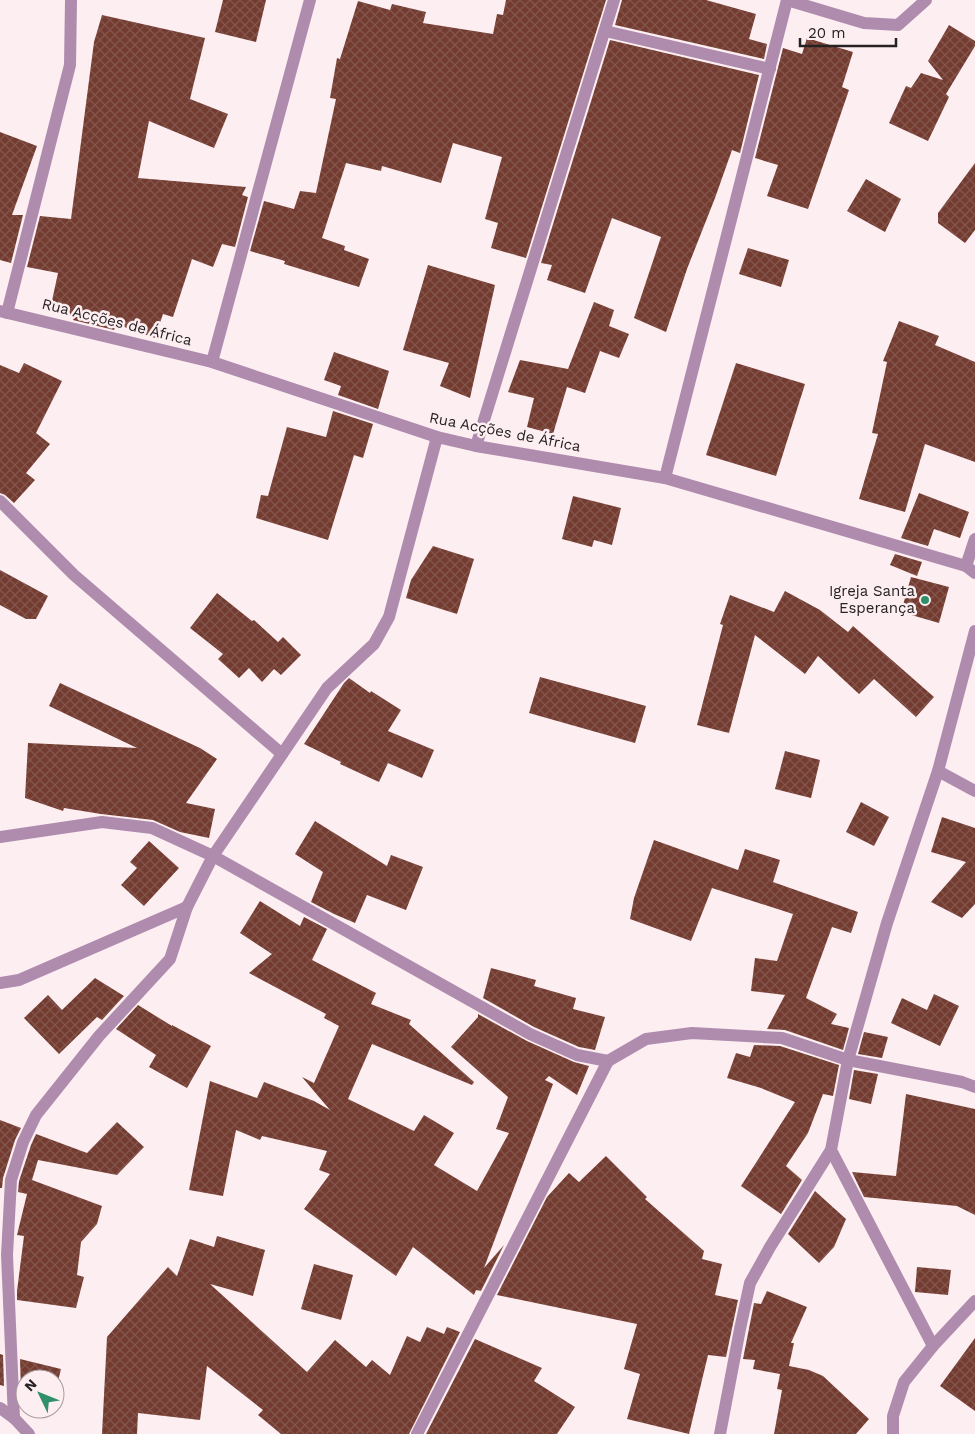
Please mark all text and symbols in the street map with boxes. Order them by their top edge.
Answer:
scale bar [800,15,896,47]
text: 20 m [808,24,846,42]
street label: Rua Acções de África [40,295,194,349]
street label: Rua Acções de África [428,408,583,456]
place label: Igreja Santa Esperança [829,582,916,617]
marker: Igreja Santa Esperança [919,594,931,606]
north arrow [15,1369,65,1419]
text: N [21,1376,40,1394]

